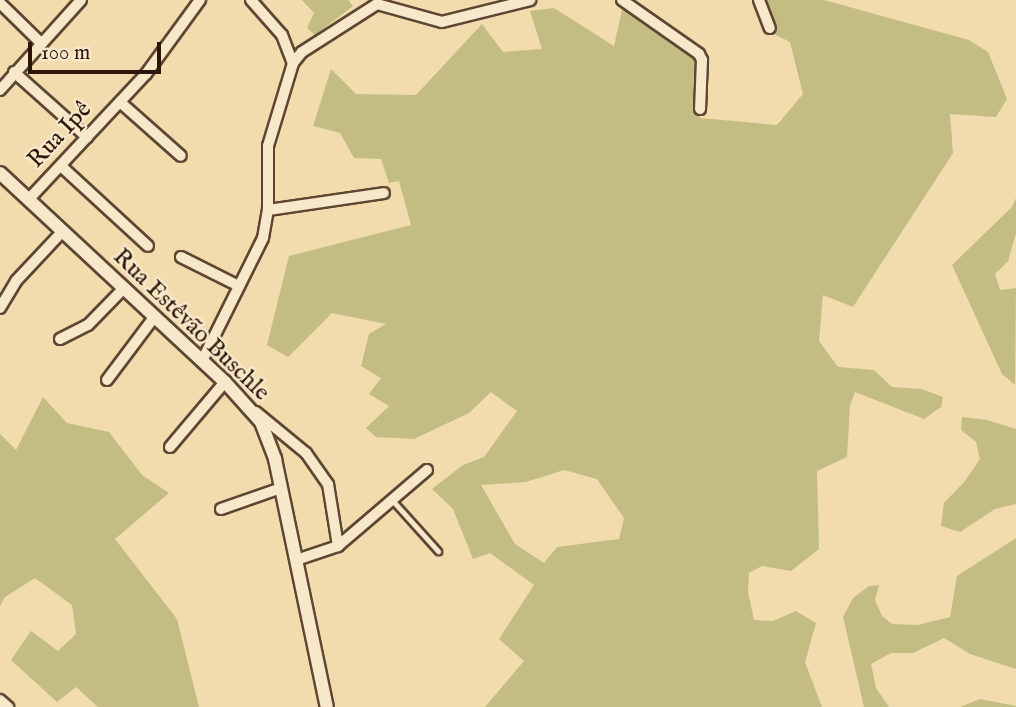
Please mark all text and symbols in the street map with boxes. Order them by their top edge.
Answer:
scale bar [32,28,164,72]
text: 100 m [41,40,90,67]
street label: Rua Ipê [22,96,98,174]
street label: Rua Estêvão Buschle [107,243,275,407]

